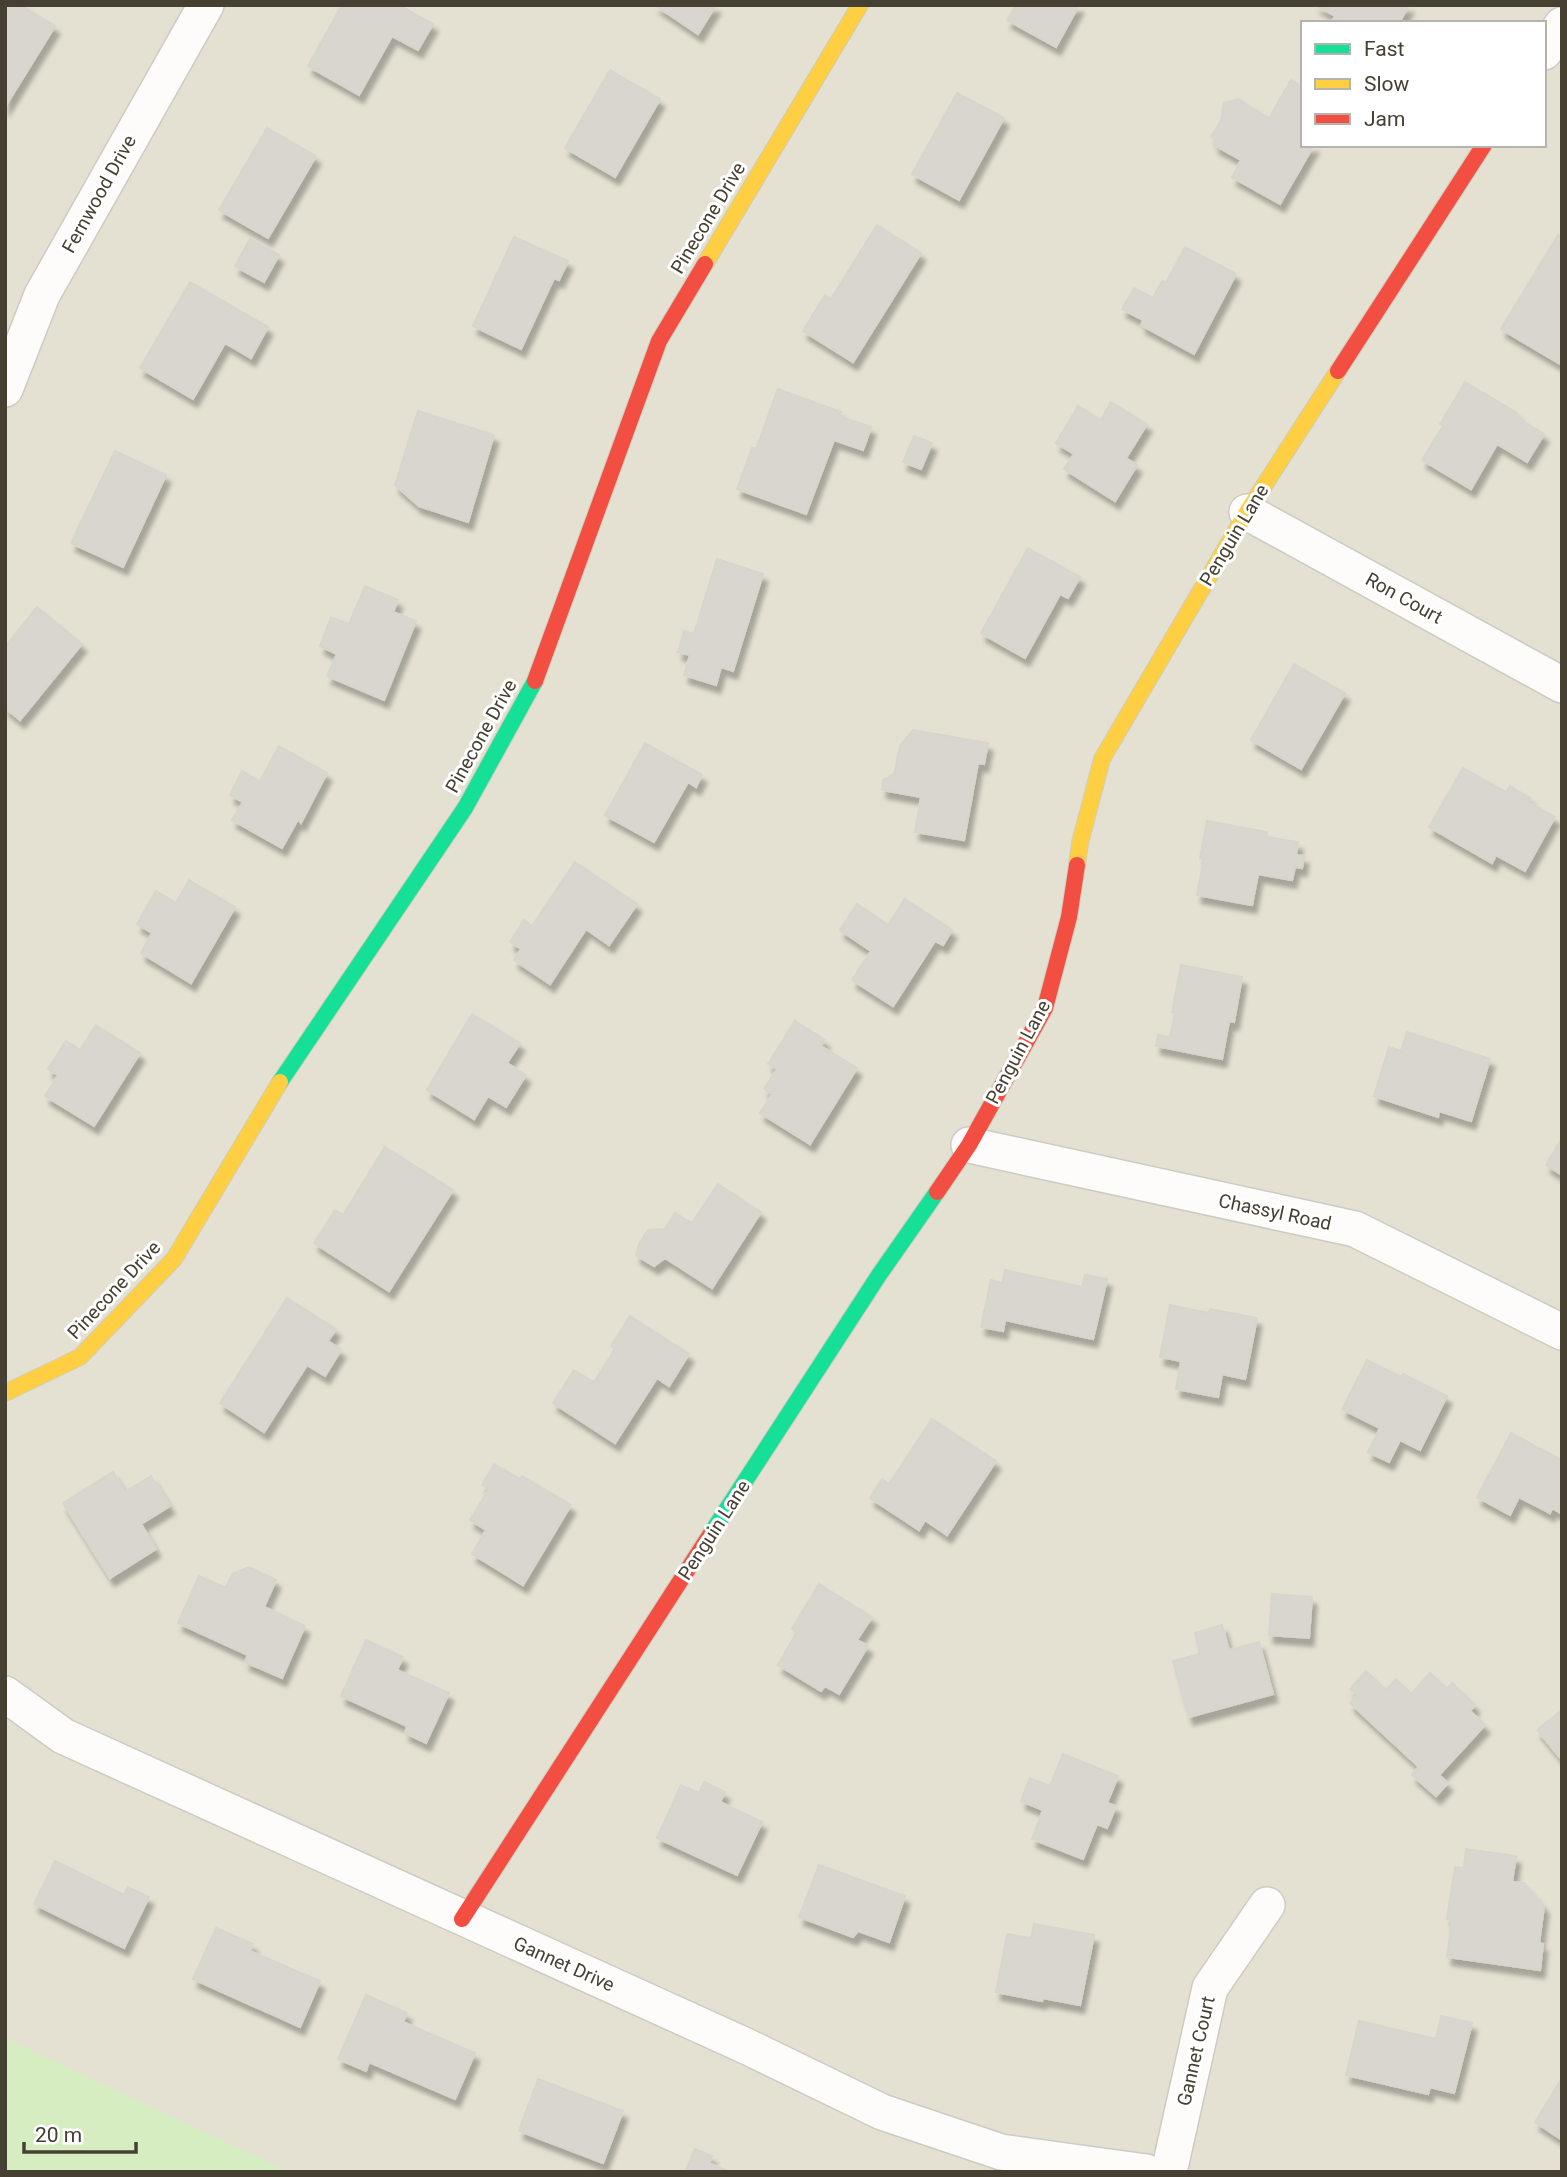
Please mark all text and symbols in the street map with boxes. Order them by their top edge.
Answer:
legend [1301,21,1546,147]
text: Fast [1364,37,1405,61]
text: Slow [1364,72,1410,96]
text: Jam [1364,107,1405,131]
street label: Fernwood Drive [57,131,141,257]
street label: Pinecone Drive [666,158,750,278]
street label: Penguin Lane [1195,480,1273,590]
street label: Ron Court [1361,567,1447,629]
street label: Pinecone Drive [440,675,522,797]
street label: Penguin Lane [981,996,1055,1108]
street label: Chassyl Road [1217,1189,1333,1235]
street label: Pinecone Drive [63,1236,165,1344]
street label: Penguin Lane [673,1476,755,1584]
street label: Gannet Drive [510,1932,618,1996]
street label: Gannet Court [1172,1994,1220,2108]
scale bar [24,2110,136,2154]
text: 20 m [35,2123,82,2147]

